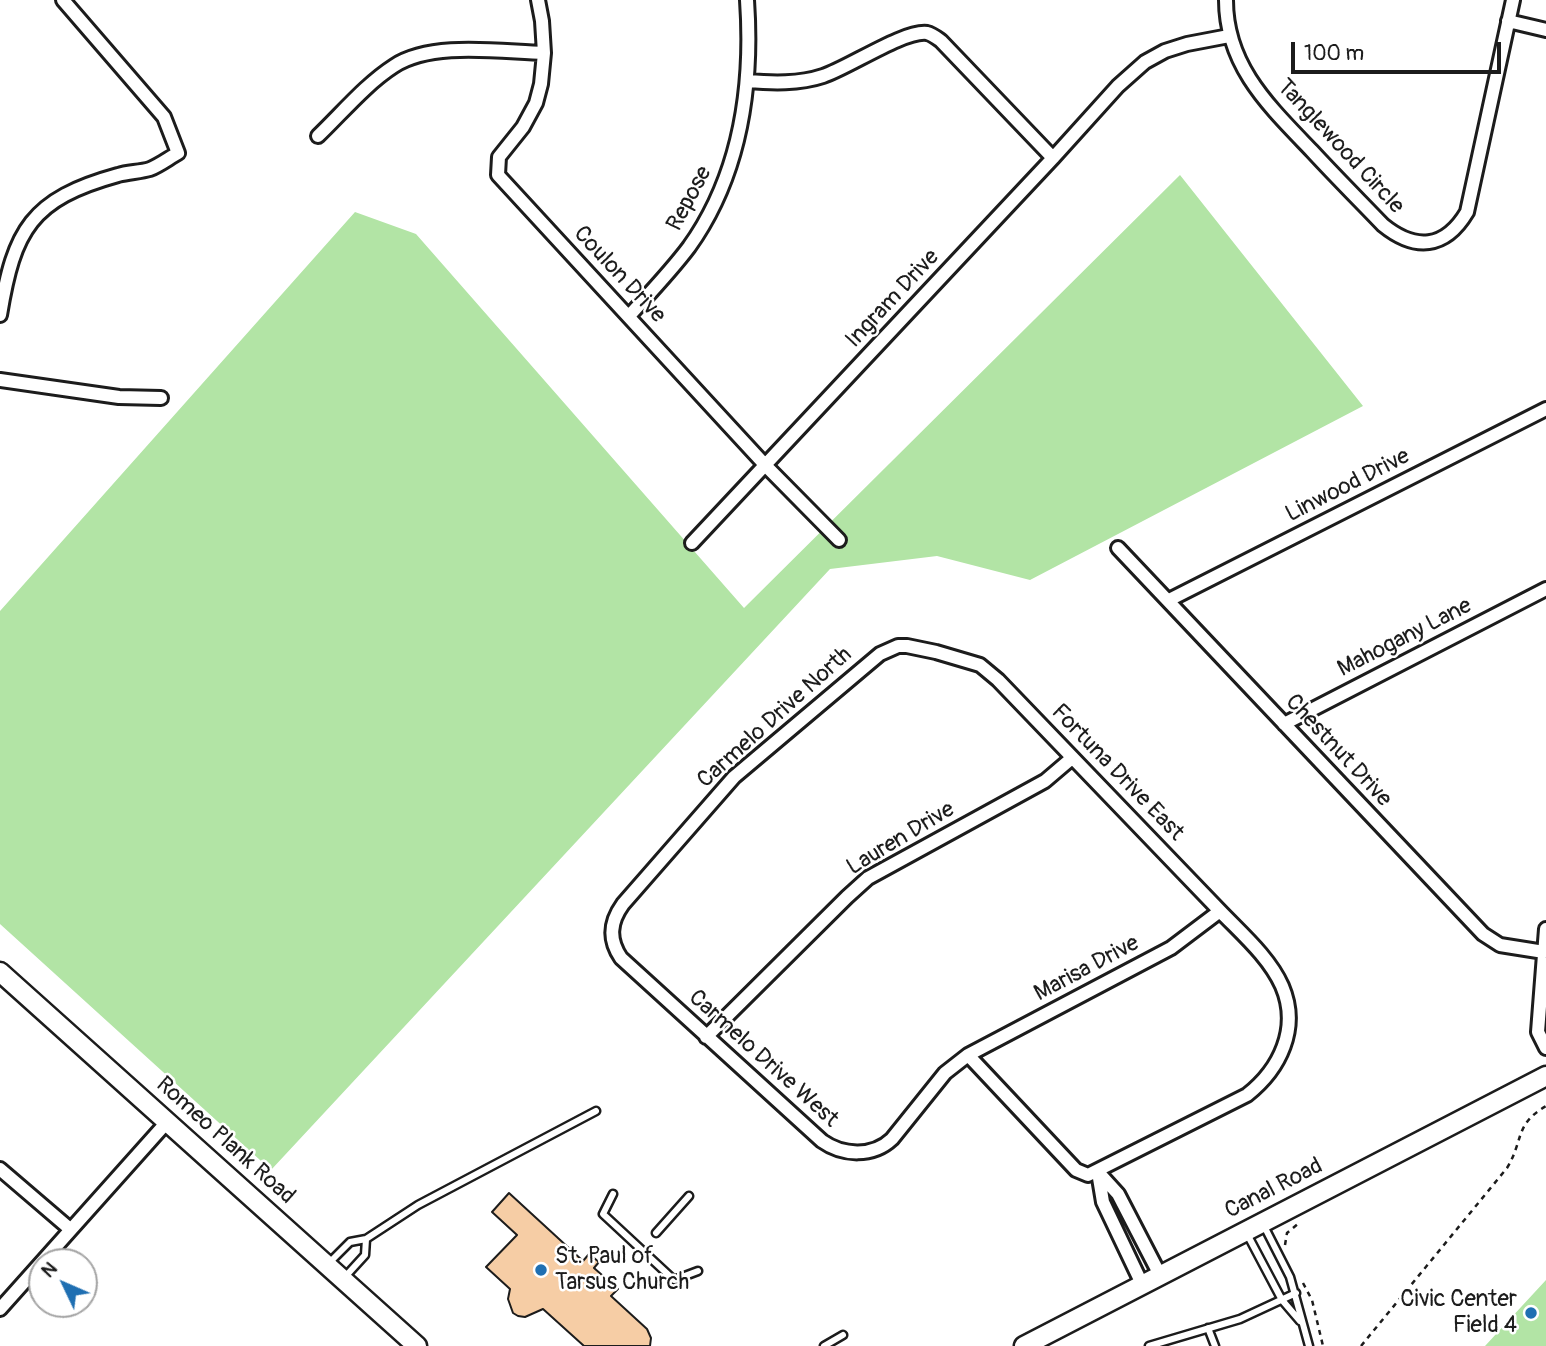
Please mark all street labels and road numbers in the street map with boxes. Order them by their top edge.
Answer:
street label: Tanglewood Circle [1270,74,1410,220]
street label: Repose [662,162,718,236]
street label: Coulon Drive [567,221,671,329]
street label: Ingram Drive [840,244,946,354]
street label: Linwood Drive [1281,443,1415,529]
street label: Mahogany Lane [1333,592,1477,684]
street label: Carmelo Drive North [692,642,858,794]
street label: Chestnut Drive [1279,689,1397,813]
street label: Fortuna Drive East [1045,699,1189,847]
street label: Lauren Drive [842,796,960,882]
street label: Marisa Drive [1030,930,1144,1008]
street label: Carmelo Drive West [682,984,844,1134]
street label: Romeo Plank Road [150,1071,300,1211]
street label: Canal Road [1221,1153,1327,1225]

